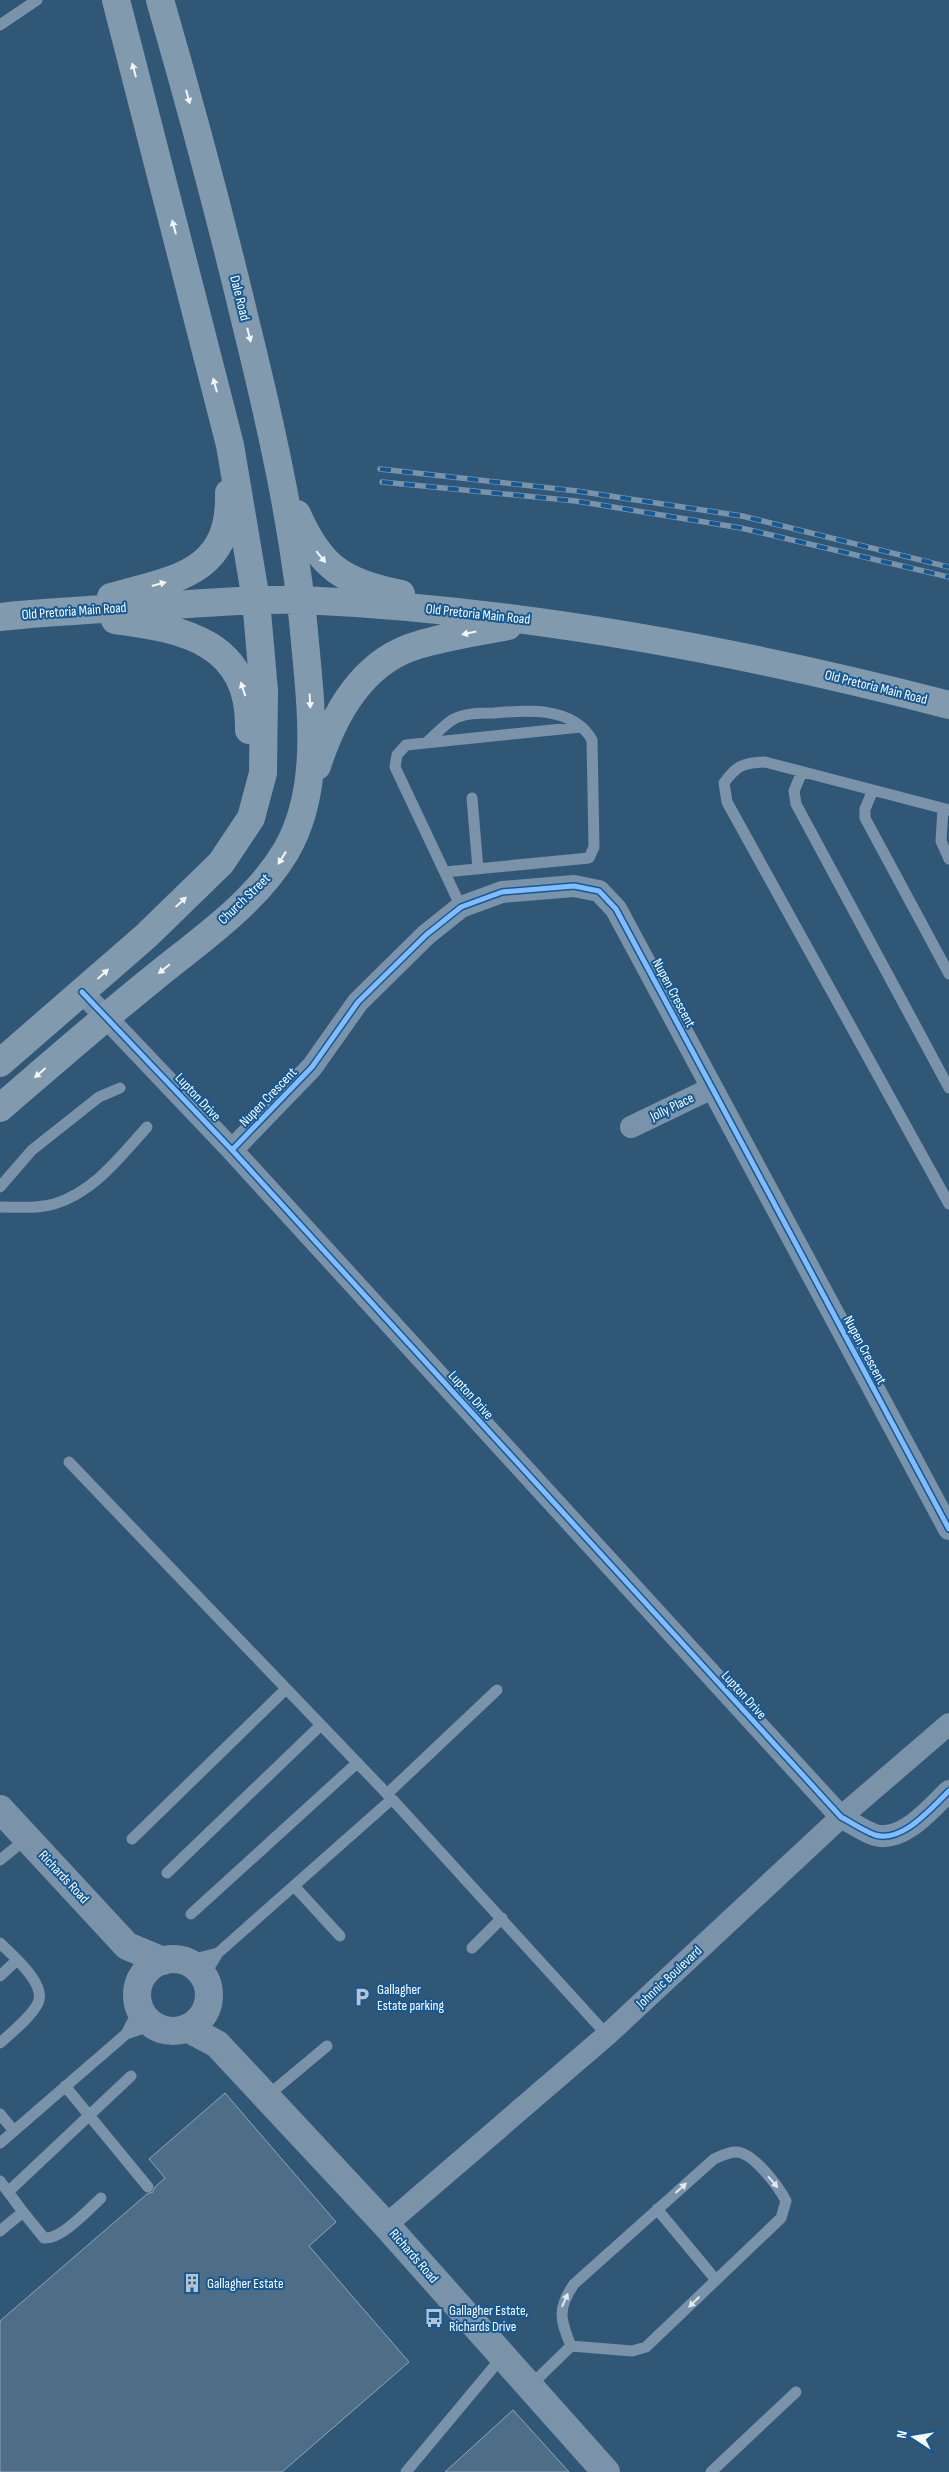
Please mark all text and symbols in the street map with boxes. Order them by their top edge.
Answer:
one-way arrow [130,63,138,78]
one-way arrow [184,90,192,105]
one-way arrow [170,220,178,235]
street label: Dale Road [226,274,254,323]
one-way arrow [245,328,253,343]
one-way arrow [211,377,219,392]
one-way arrow [316,550,327,563]
one-way arrow [152,580,167,588]
street label: Old Pretoria Main Road [21,599,127,623]
street label: Old Pretoria Main Road [425,600,531,628]
one-way arrow [461,629,476,637]
street label: Old Pretoria Main Road [823,666,929,708]
one-way arrow [239,681,246,696]
one-way arrow [306,693,314,709]
one-way arrow [277,851,286,864]
street label: Church Street [214,870,274,928]
one-way arrow [175,896,187,908]
street label: Nupen Crescent [649,956,699,1030]
one-way arrow [158,963,171,974]
one-way arrow [96,968,108,980]
street label: Nupen Crescent [236,1064,300,1130]
one-way arrow [34,1068,47,1079]
street label: Lupton Drive [172,1069,224,1125]
street label: Jolly Place [646,1089,697,1125]
street label: Nupen Crescent [840,1313,890,1387]
street label: Lupton Drive [445,1367,497,1423]
street label: Lupton Drive [718,1667,770,1723]
street label: Richards Road [35,1847,93,1907]
street label: Johnnic Boulevard [632,1942,705,2012]
place label: Gallagher Estate parking [377,1981,445,2014]
parking icon: Gallagher Estate parking [351,1986,373,2008]
one-way arrow [767,2175,779,2187]
one-way arrow [675,2182,687,2194]
street label: Richards Road [386,2225,442,2287]
building icon: Gallagher Estate [181,2272,203,2294]
place label: Gallagher Estate [207,2275,284,2292]
one-way arrow [562,2293,570,2307]
one-way arrow [688,2296,700,2308]
place label: Gallagher Estate, Richards Drive [449,2302,529,2335]
bus stop icon: Gallagher Estate, Richards Drive [423,2307,445,2329]
north arrow [889,2412,939,2462]
text: N [893,2429,911,2440]

